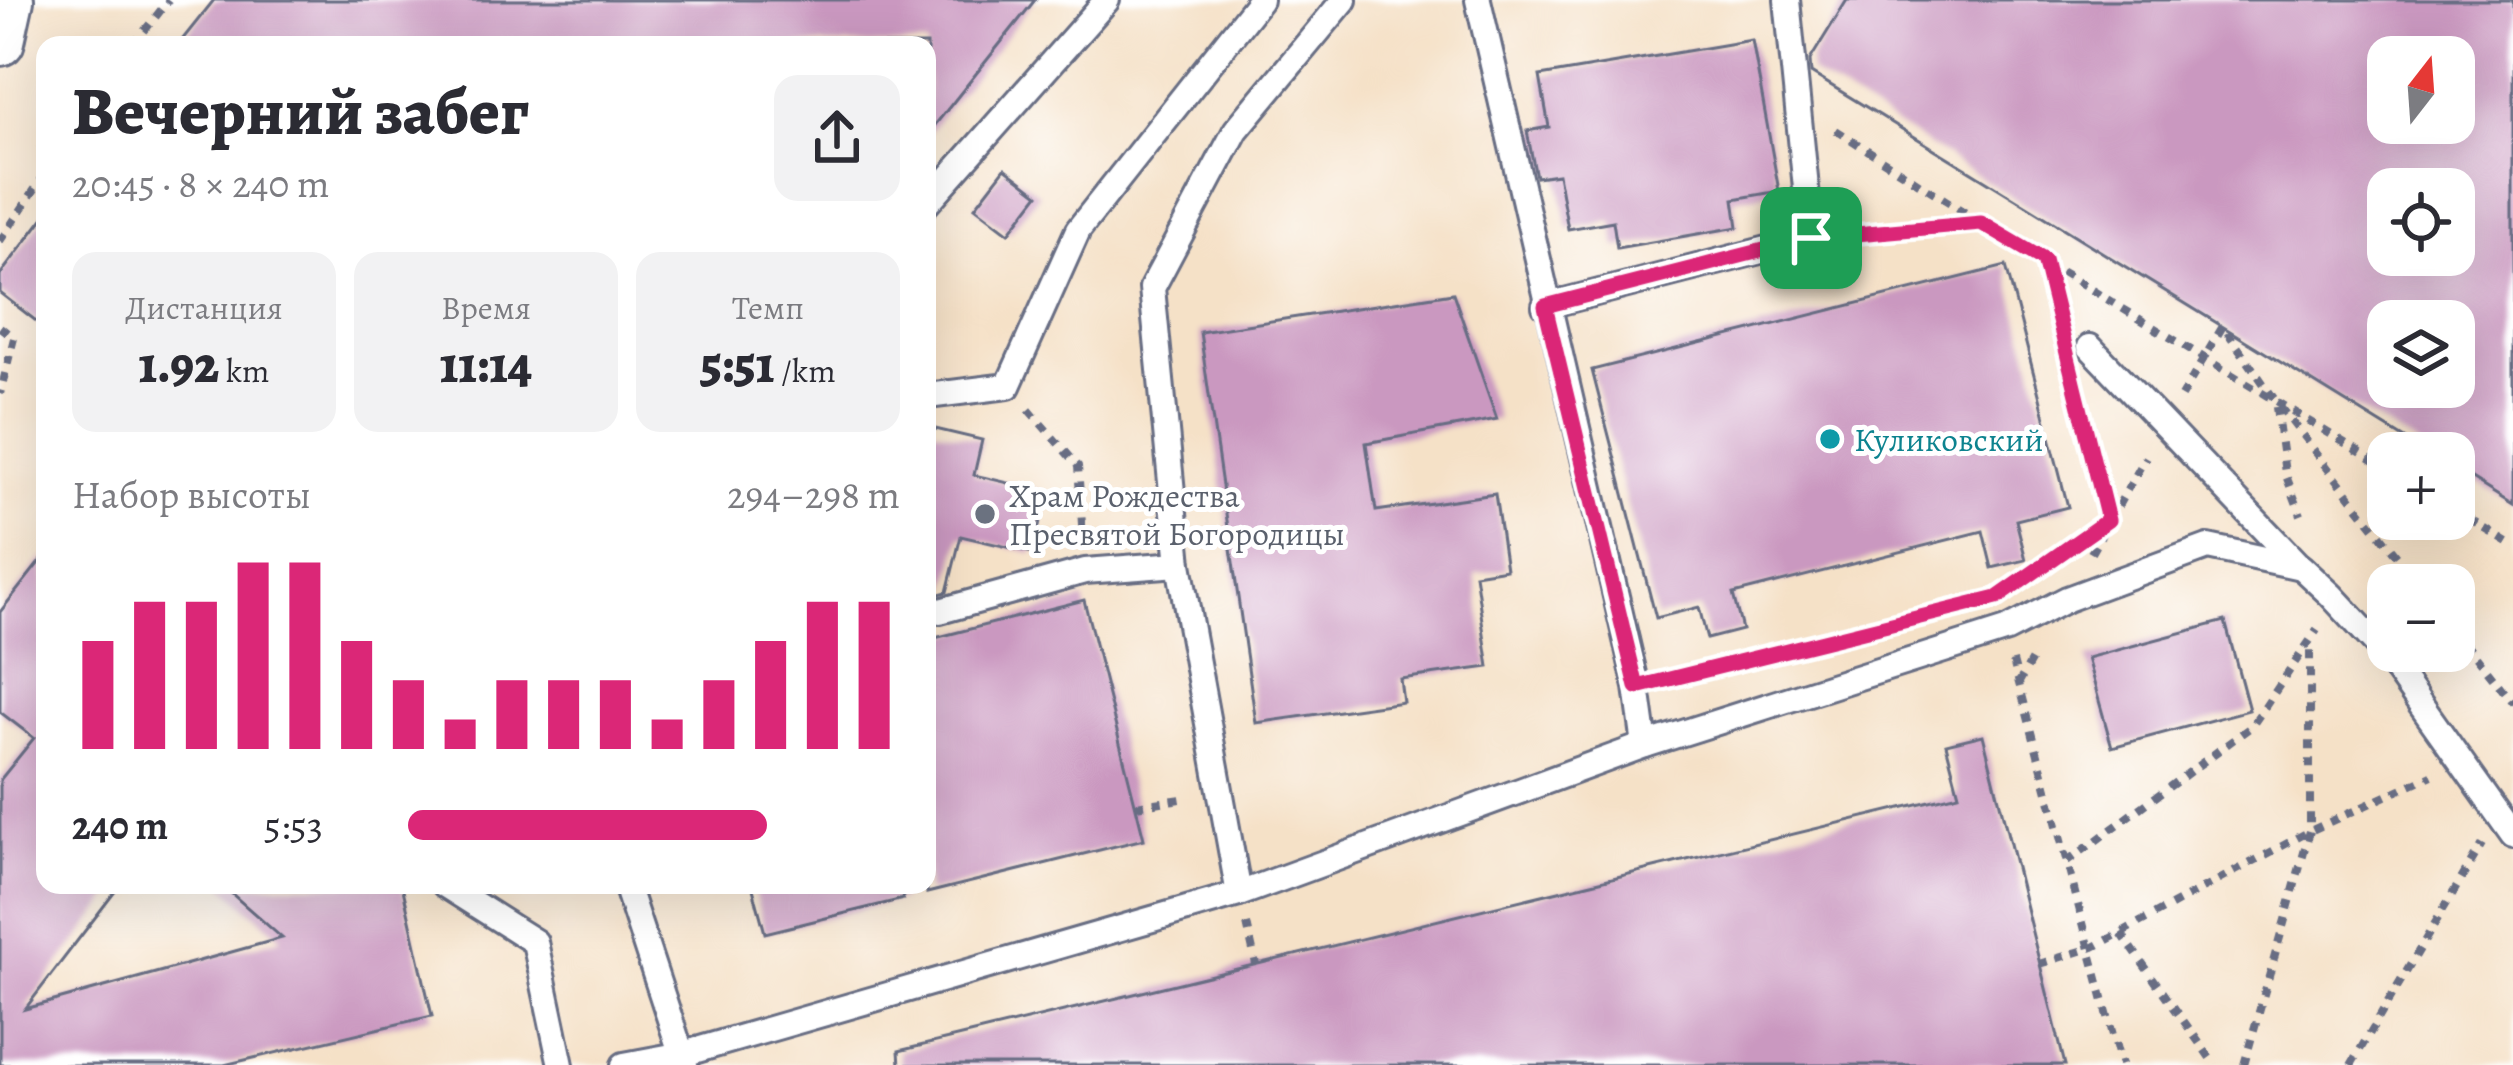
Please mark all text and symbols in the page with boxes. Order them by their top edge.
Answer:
north arrow [2367,36,2475,144]
map controls [2367,36,2475,672]
text: Вечерний забег [72,67,529,157]
button: share [774,75,900,201]
text: 20:45 · 8 × 240 m [72,157,329,210]
button: locate [2367,168,2475,276]
pin [1760,187,1862,289]
icon: arrive [1778,205,1844,271]
text: Дистанция [125,285,283,330]
text: Время [441,285,531,330]
text: Темп [732,285,804,330]
button: layers [2367,300,2475,408]
text: 1.92 [139,330,219,400]
text: 11:14 [440,330,532,400]
text: 5:51 [700,330,774,400]
text: km [219,348,270,393]
text: /km [774,348,836,393]
place label: Куликовский [1854,417,2044,462]
marker: Куликовский [1817,426,1843,452]
button: + [2367,432,2475,540]
text: Набор высоты [72,468,311,521]
text: 294–298 m [727,468,900,521]
place label: Храм Рождества Пресвятой Богородицы [1009,473,1345,556]
marker: Храм Рождества Пресвятой Богородицы [972,501,998,527]
button: − [2367,564,2475,672]
text: 240 m [72,799,168,852]
text: 5:53 [264,799,323,852]

